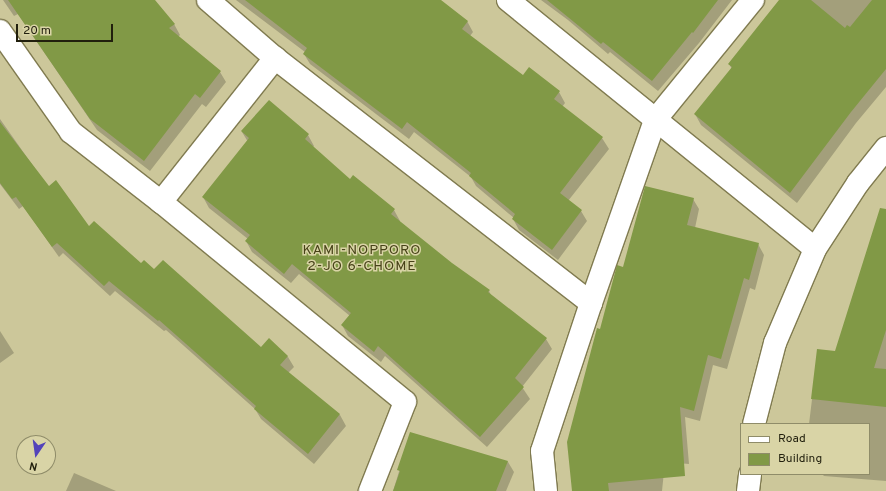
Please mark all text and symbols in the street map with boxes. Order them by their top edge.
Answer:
scale bar [18,16,115,42]
text: 20 m [23,23,51,39]
district label: KAMI-NOPPORO 2-JO 6-CHOME [303,243,421,276]
legend [740,423,870,475]
text: Road [778,431,806,447]
north arrow [16,435,56,475]
text: Building [778,451,822,467]
text: N [28,458,39,473]

